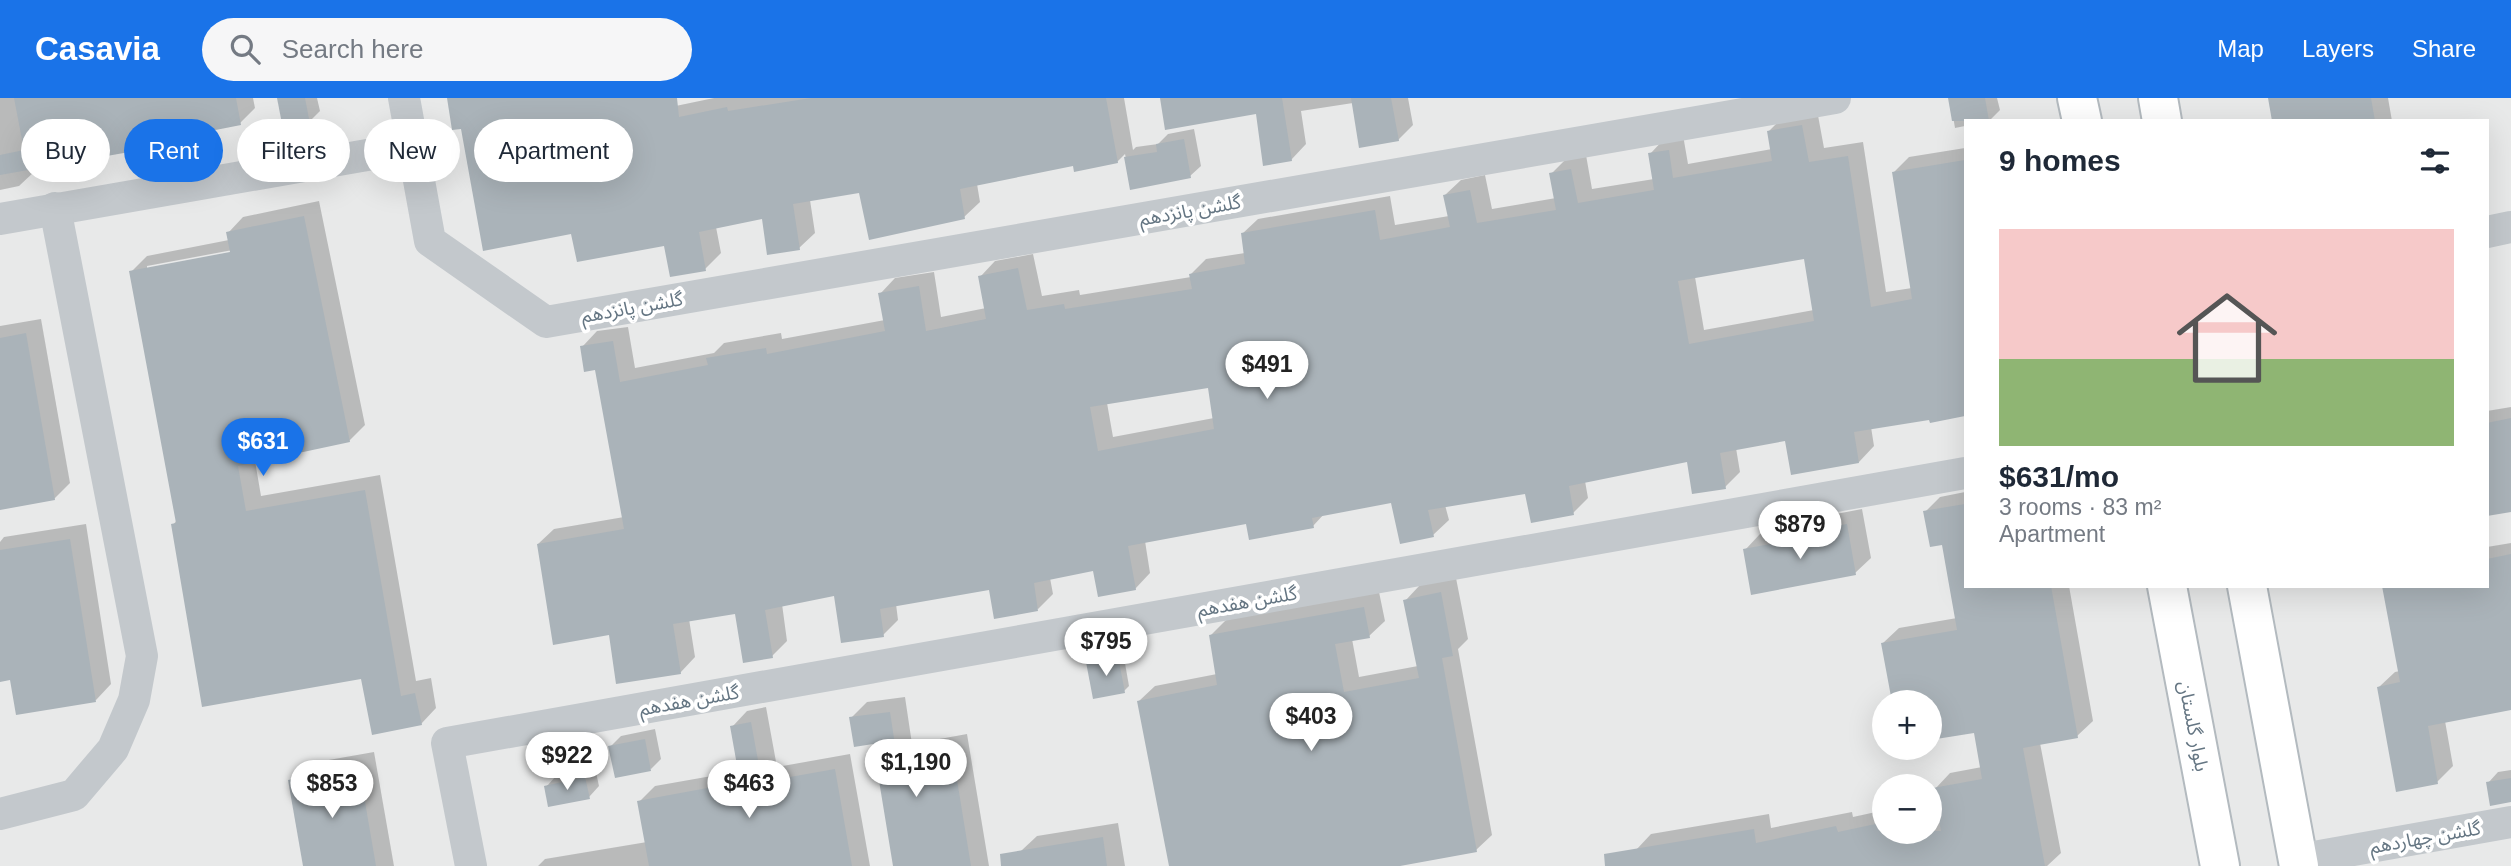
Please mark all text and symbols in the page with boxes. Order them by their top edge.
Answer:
search box [202,18,692,81]
text: Casavia [35,30,160,67]
icon: search [226,30,264,68]
text: Search here [282,34,423,64]
text: Map [2217,35,2264,62]
text: Layers [2302,35,2374,62]
text: Share [2412,35,2476,62]
chip: Buy [21,119,110,182]
chip: Rent [124,119,223,182]
chip: Filters [237,119,350,182]
chip: New [364,119,460,182]
chip: Apartment [474,119,633,182]
icon: filters [2416,142,2454,180]
text: 9 homes [1999,144,2121,177]
street label: گلشن پانزدهم [1138,191,1244,234]
icon: home [2164,275,2290,401]
street label: گلشن پانزدهم [580,288,686,331]
pin: $491 [1226,342,1308,401]
text: $491 [1241,351,1293,377]
pin: $631 [222,418,304,478]
text: $631 [237,428,289,454]
text: $631/mo [1999,460,2119,493]
text: 3 rooms · 83 m² [1999,494,2161,520]
pin: $879 [1759,502,1841,561]
text: $879 [1774,511,1826,537]
text: Apartment [1999,521,2105,547]
street label: گلشن هفدهم [1196,582,1300,625]
pin: $795 [1065,618,1147,678]
text: $795 [1080,628,1132,654]
street label: بلوار گلستان [2173,679,2213,773]
street label: گلشن هفدهم [638,681,742,724]
map controls [1872,690,1942,844]
button: + [1872,690,1942,760]
pin: $403 [1270,694,1352,753]
text: $403 [1285,703,1337,729]
pin: $922 [526,732,608,792]
pin: $1,190 [859,740,973,799]
text: $922 [541,742,593,768]
text: $1,190 [881,749,951,775]
pin: $853 [291,760,373,820]
pin: $463 [708,760,790,820]
text: $853 [306,770,358,796]
text: $463 [723,770,775,796]
button: − [1872,774,1942,844]
street label: گلشن چهاردهم [2368,817,2484,862]

